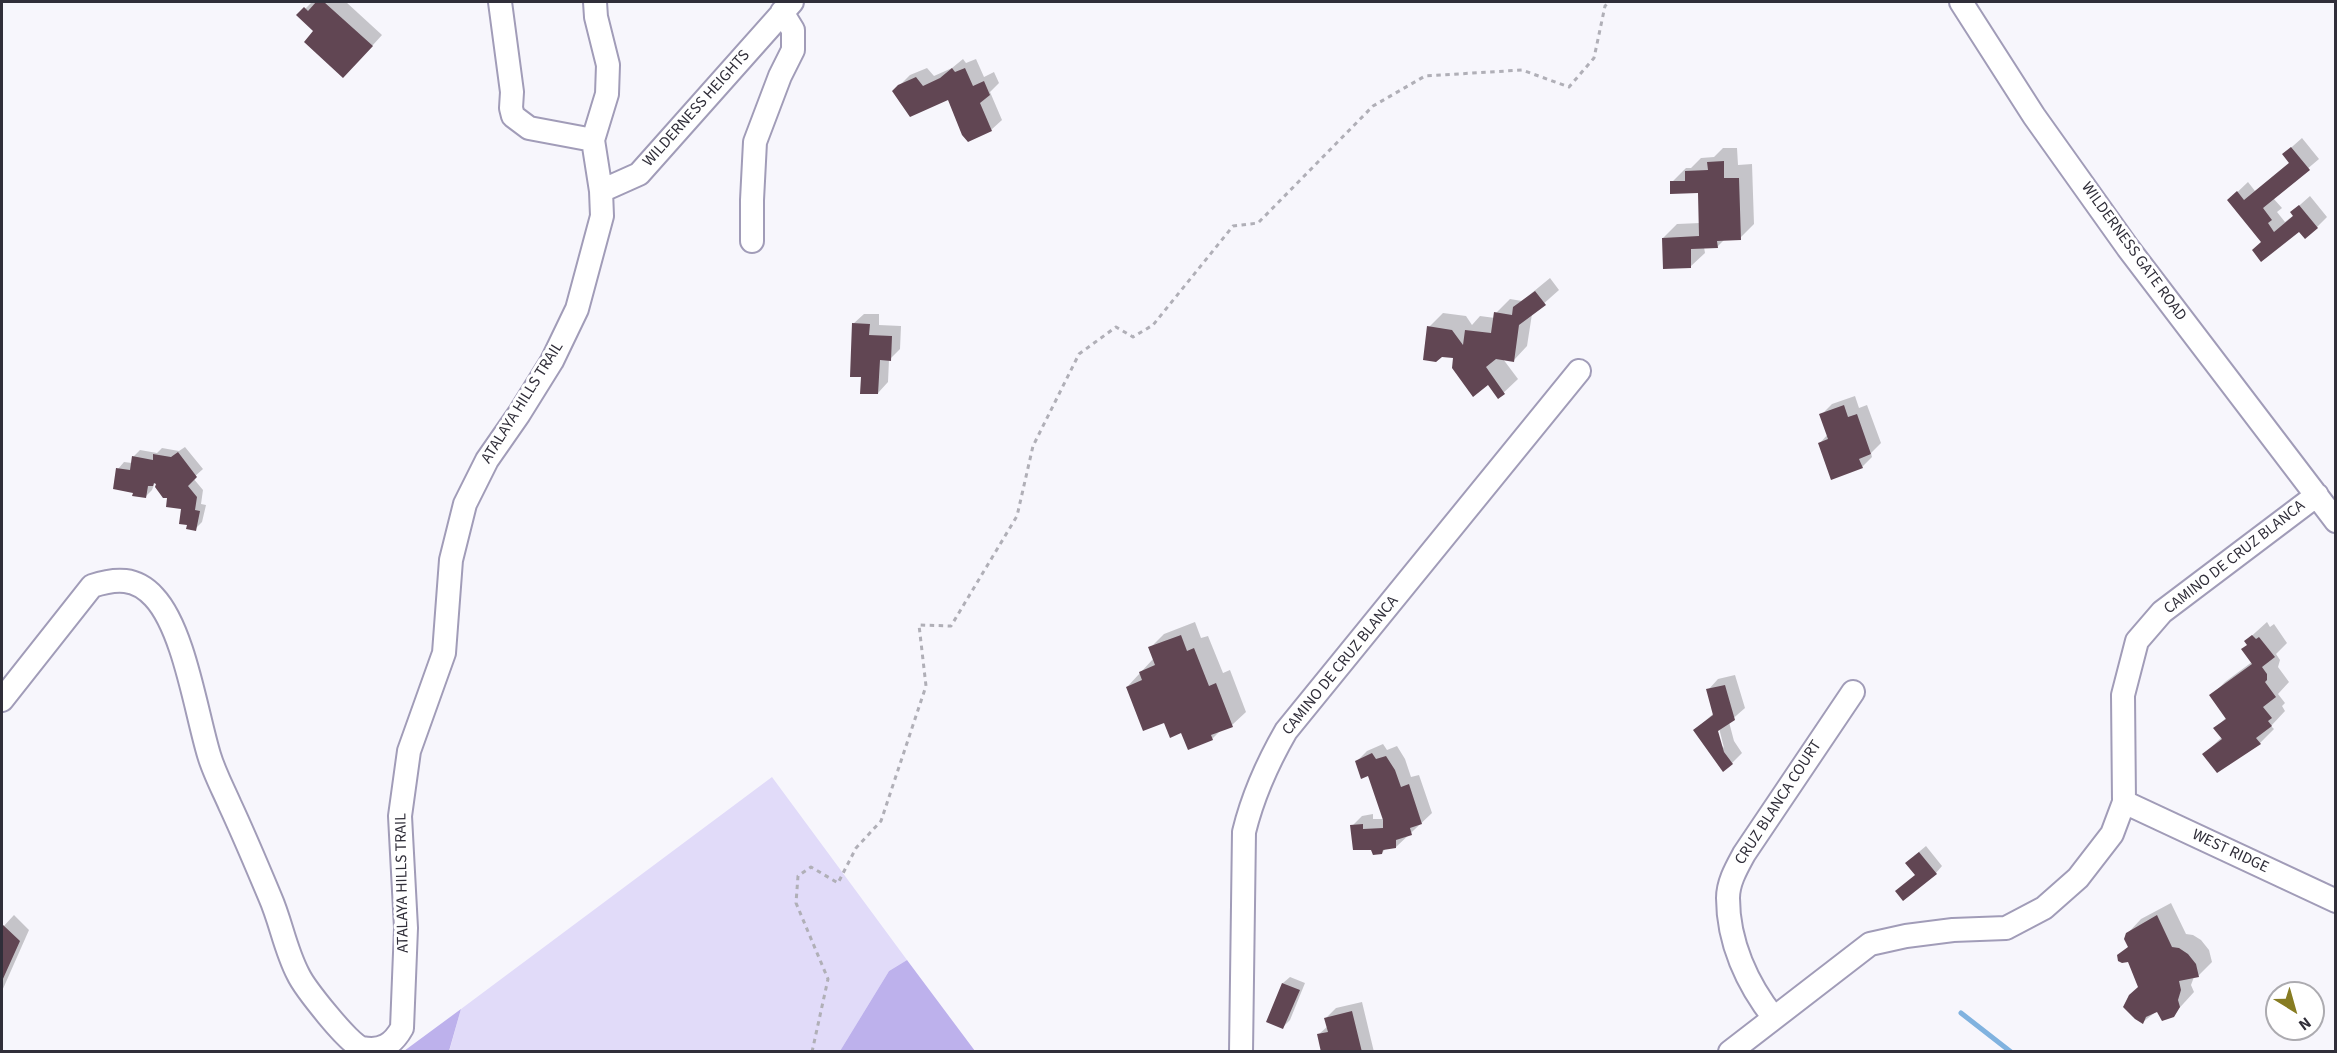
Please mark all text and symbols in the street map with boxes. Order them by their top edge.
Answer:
street label: WILDERNESS HEIGHTS [639,47,755,171]
street label: WILDERNESS GATE ROAD [2076,179,2190,325]
street label: ATALAYA HILLS TRAIL [478,339,568,467]
street label: CAMINO DE CRUZ BLANCA [2161,497,2309,619]
street label: CAMINO DE CRUZ BLANCA [1279,592,1403,740]
street label: CRUZ BLANCA COURT [1732,737,1826,869]
street label: ATALAYA HILLS TRAIL [392,813,414,953]
street label: WEST RIDGE [2189,826,2271,878]
north arrow [2265,981,2325,1041]
text: N [2294,1012,2316,1036]

